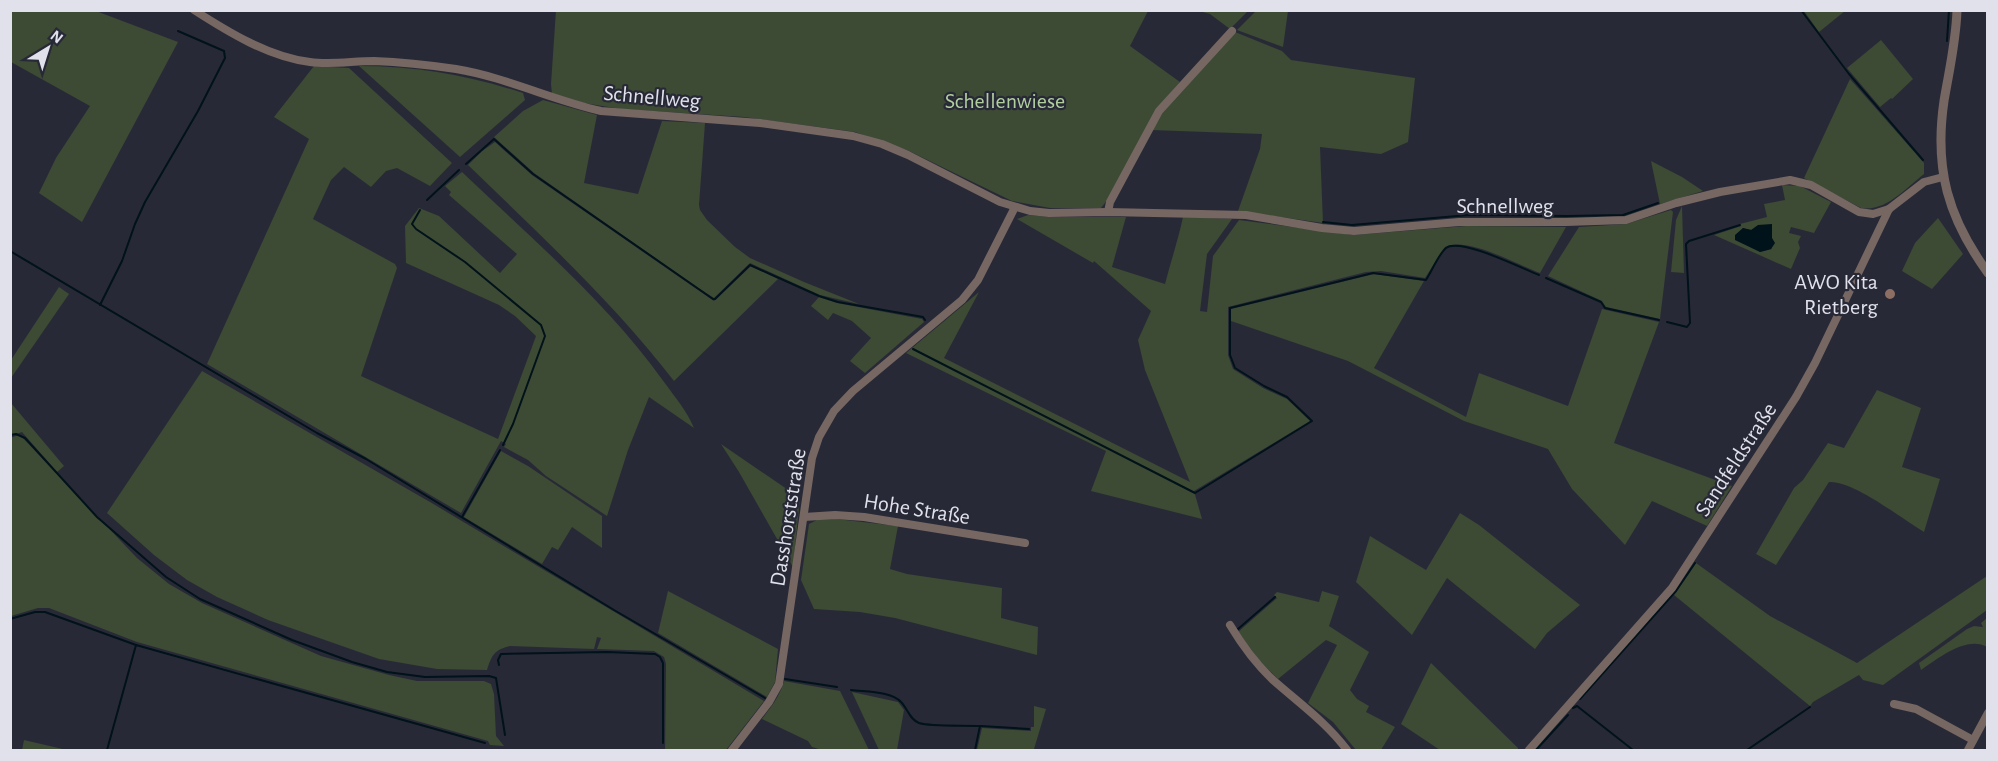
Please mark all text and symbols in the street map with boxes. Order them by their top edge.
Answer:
north arrow [18,18,78,78]
text: N [47,27,66,47]
street label: Schnellweg [603,82,702,112]
park label: Schellenwiese [945,90,1065,112]
street label: Schnellweg [1456,195,1554,217]
place label: AWO Kita Rietberg [1794,271,1878,318]
marker: AWO Kita Rietberg [1883,287,1897,301]
street label: Sandfeldstraße [1691,399,1781,520]
street label: Dasshorststraße [766,447,810,588]
street label: Hohe Straße [862,490,972,528]

